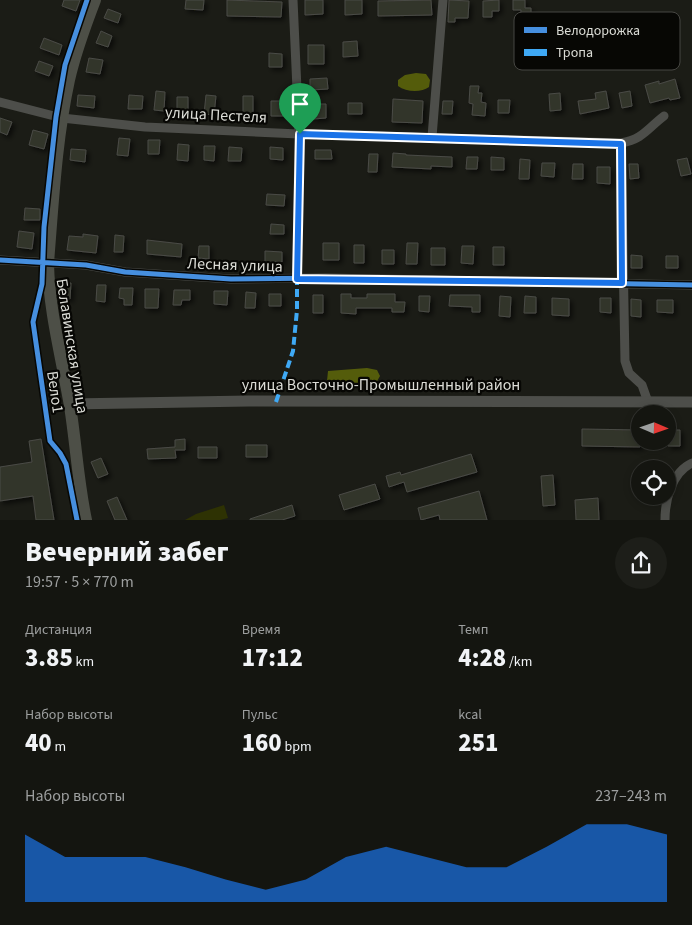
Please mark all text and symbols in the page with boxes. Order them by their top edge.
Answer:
legend [514,12,680,70]
text: Велодорожка [556,21,640,41]
text: Тропа [556,43,593,63]
pin [279,83,321,134]
icon: arrive [286,90,314,118]
street label: улица Пестеля [164,101,268,129]
street label: Лесная улица [187,252,283,278]
street label: Белавинская улица [50,277,94,415]
street label: Вело1 [41,369,69,415]
street label: улица Восточно-Промышленный район [242,374,520,396]
north arrow [631,405,676,450]
map controls [631,405,676,505]
button: locate [631,460,676,505]
text: Вечерний забег [25,532,229,572]
button: share [615,537,667,589]
text: 19:57 · 5 × 770 m [25,571,134,593]
text: Дистанция [25,620,92,640]
text: Время [242,620,281,640]
text: Темп [458,620,488,640]
text: 3.85 [25,640,73,676]
text: 17:12 [242,640,303,676]
text: 4:28 [458,640,506,676]
text: km [73,652,94,672]
text: /km [506,652,532,672]
text: Набор высоты [25,705,113,725]
text: Пульс [242,705,278,725]
text: kcal [458,705,482,725]
text: 40 [25,725,52,761]
text: 160 [242,725,282,761]
text: 251 [458,725,498,761]
text: m [52,737,66,757]
text: bpm [282,737,312,757]
text: Набор высоты [25,785,125,807]
text: 237–243 m [595,785,667,807]

